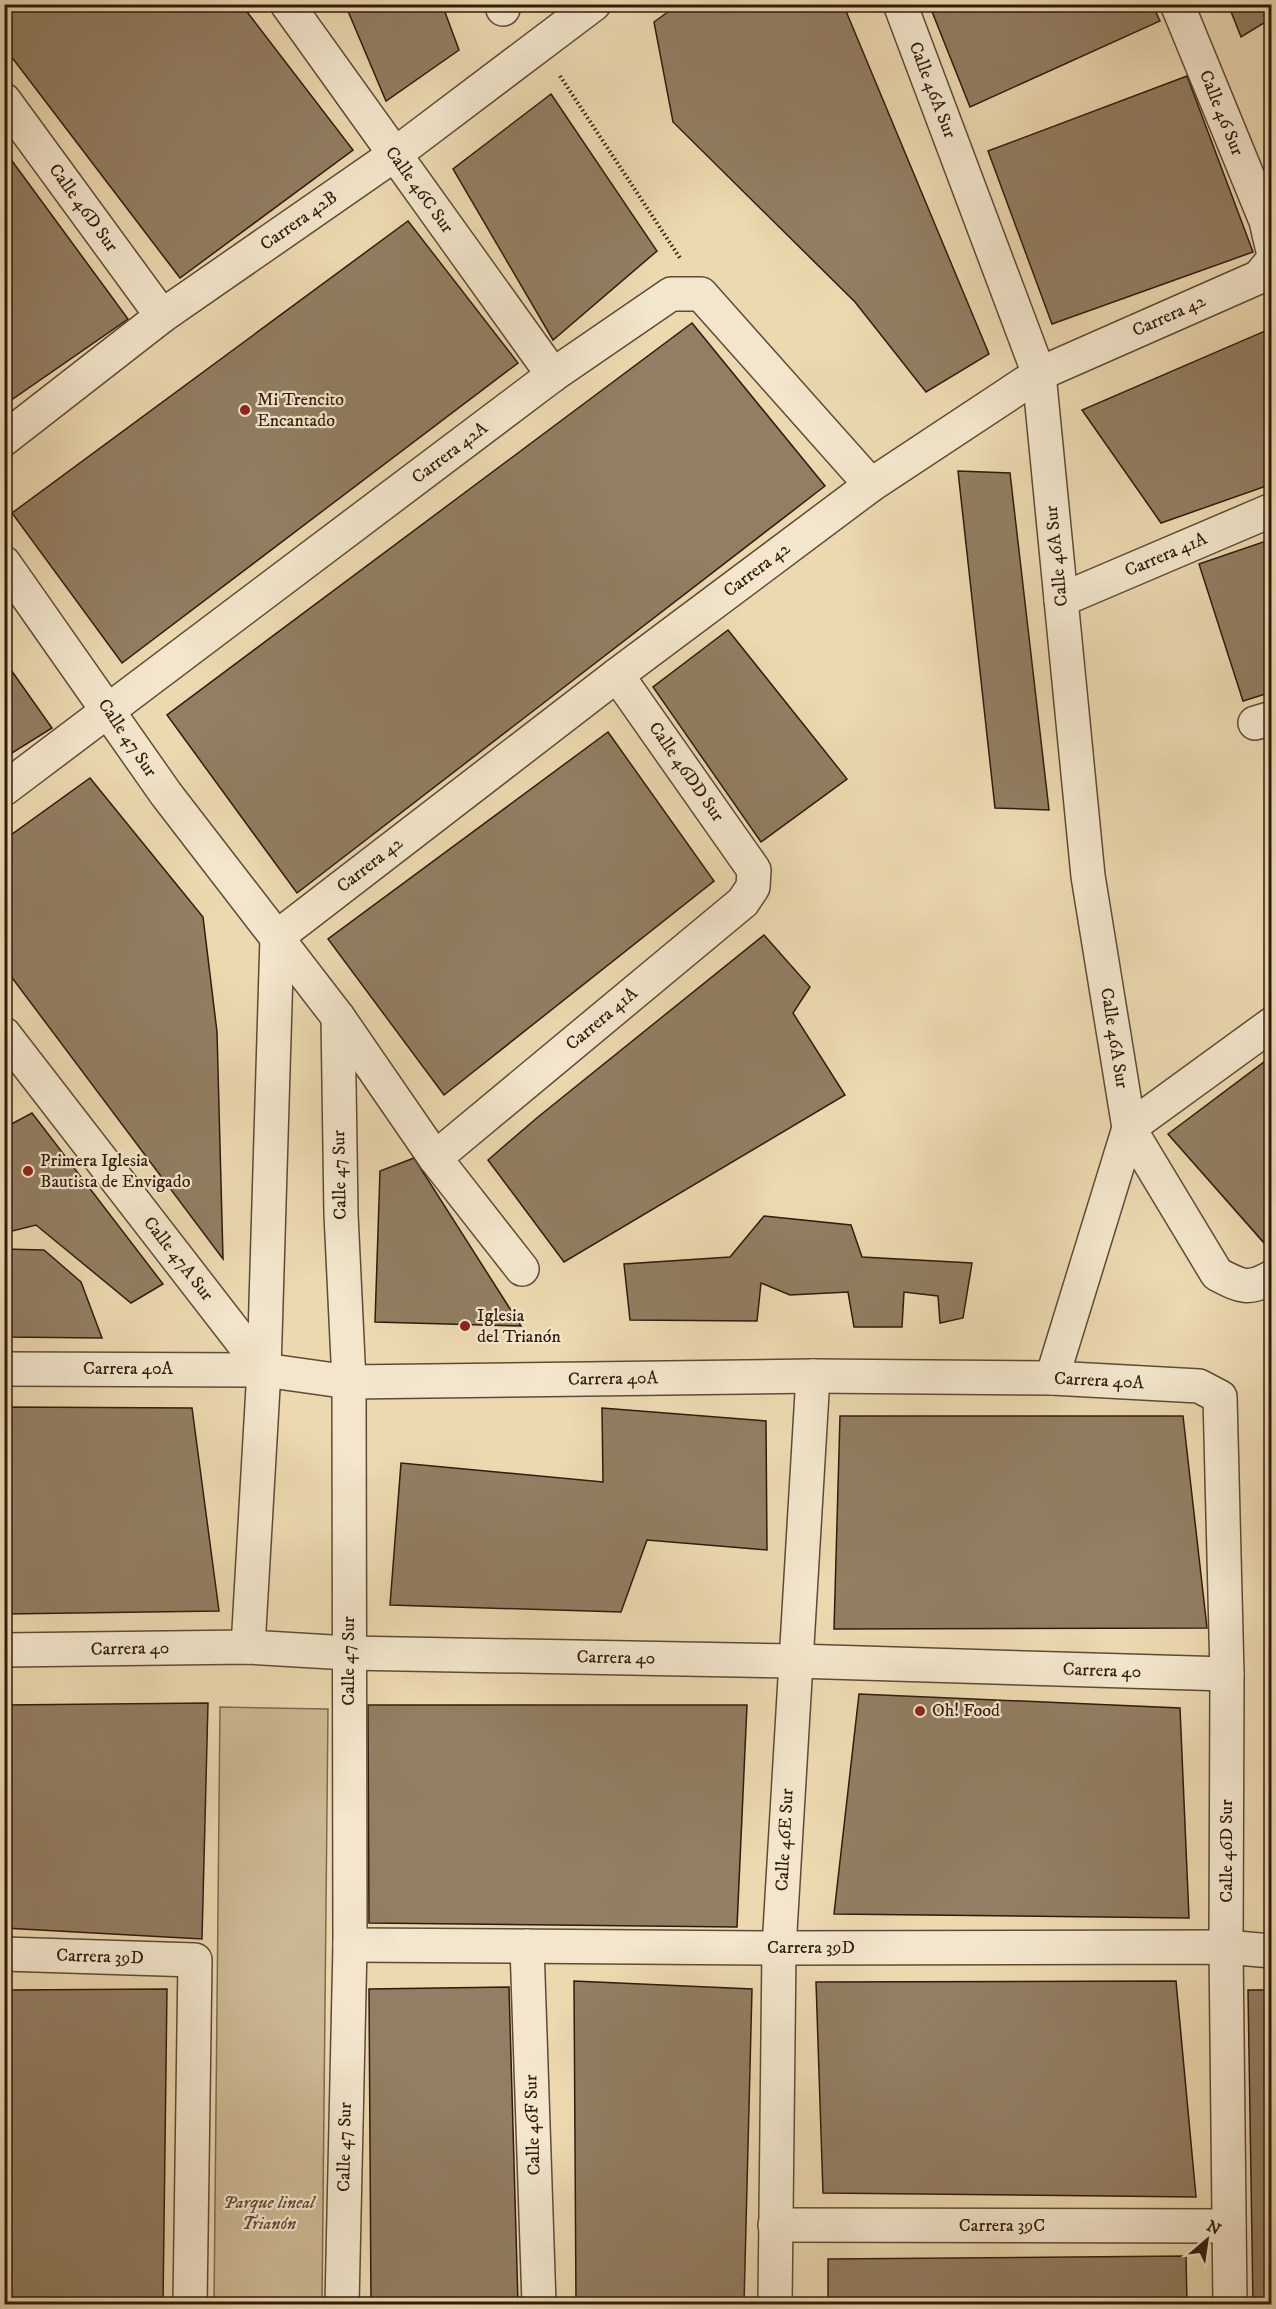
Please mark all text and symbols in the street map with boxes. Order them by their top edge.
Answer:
street label: Calle 46A Sur [904,39,961,142]
street label: Calle 46 Sur [1194,67,1248,159]
street label: Calle 46C Sur [380,142,458,238]
street label: Calle 46D Sur [44,160,122,257]
street label: Carrera 42B [256,186,342,256]
street label: Carrera 42 [1129,290,1209,342]
place label: Mi Trencito Encantado [257,389,344,432]
marker: Mi Trencito Encantado [238,403,252,417]
street label: Carrera 42A [408,417,493,489]
street label: Calle 46A Sur [1041,504,1073,608]
street label: Carrera 41A [1122,528,1211,582]
street label: Carrera 42 [719,538,795,602]
street label: Calle 47 Sur [93,695,161,782]
street label: Calle 46DD Sur [644,718,729,826]
street label: Carrera 42 [333,832,408,898]
street label: Carrera 41A [562,982,643,1055]
street label: Calle 46A Sur [1095,986,1133,1090]
street label: Calle 47 Sur [328,1130,352,1220]
place label: Primera Iglesia Bautista de Envigado [40,1150,191,1193]
marker: Primera Iglesia Bautista de Envigado [21,1164,35,1178]
street label: Calle 47A Sur [138,1212,218,1306]
place label: Iglesia del Trianón [477,1305,562,1348]
marker: Iglesia del Trianón [458,1319,472,1333]
street label: Carrera 40A [83,1358,174,1380]
street label: Carrera 40A [568,1367,659,1391]
street label: Carrera 40A [1053,1368,1145,1394]
street label: Calle 47 Sur [338,1616,360,1706]
street label: Carrera 40 [90,1637,170,1661]
street label: Carrera 40 [576,1646,656,1670]
street label: Carrera 40 [1062,1659,1142,1683]
place label: Oh! Food [932,1700,1000,1722]
marker: Oh! Food [913,1704,927,1718]
street label: Calle 46E Sur [771,1788,799,1892]
street label: Calle 46D Sur [1216,1799,1238,1903]
street label: Carrera 39D [767,1937,855,1959]
street label: Carrera 39D [56,1944,144,1970]
street label: Calle 46F Sur [520,2074,546,2176]
street label: Calle 47 Sur [333,2102,357,2192]
park label: Parque lineal Trianón [223,2192,317,2235]
north arrow [1177,2210,1237,2270]
street label: Carrera 39C [959,2215,1045,2237]
text: N [1203,2216,1224,2240]

